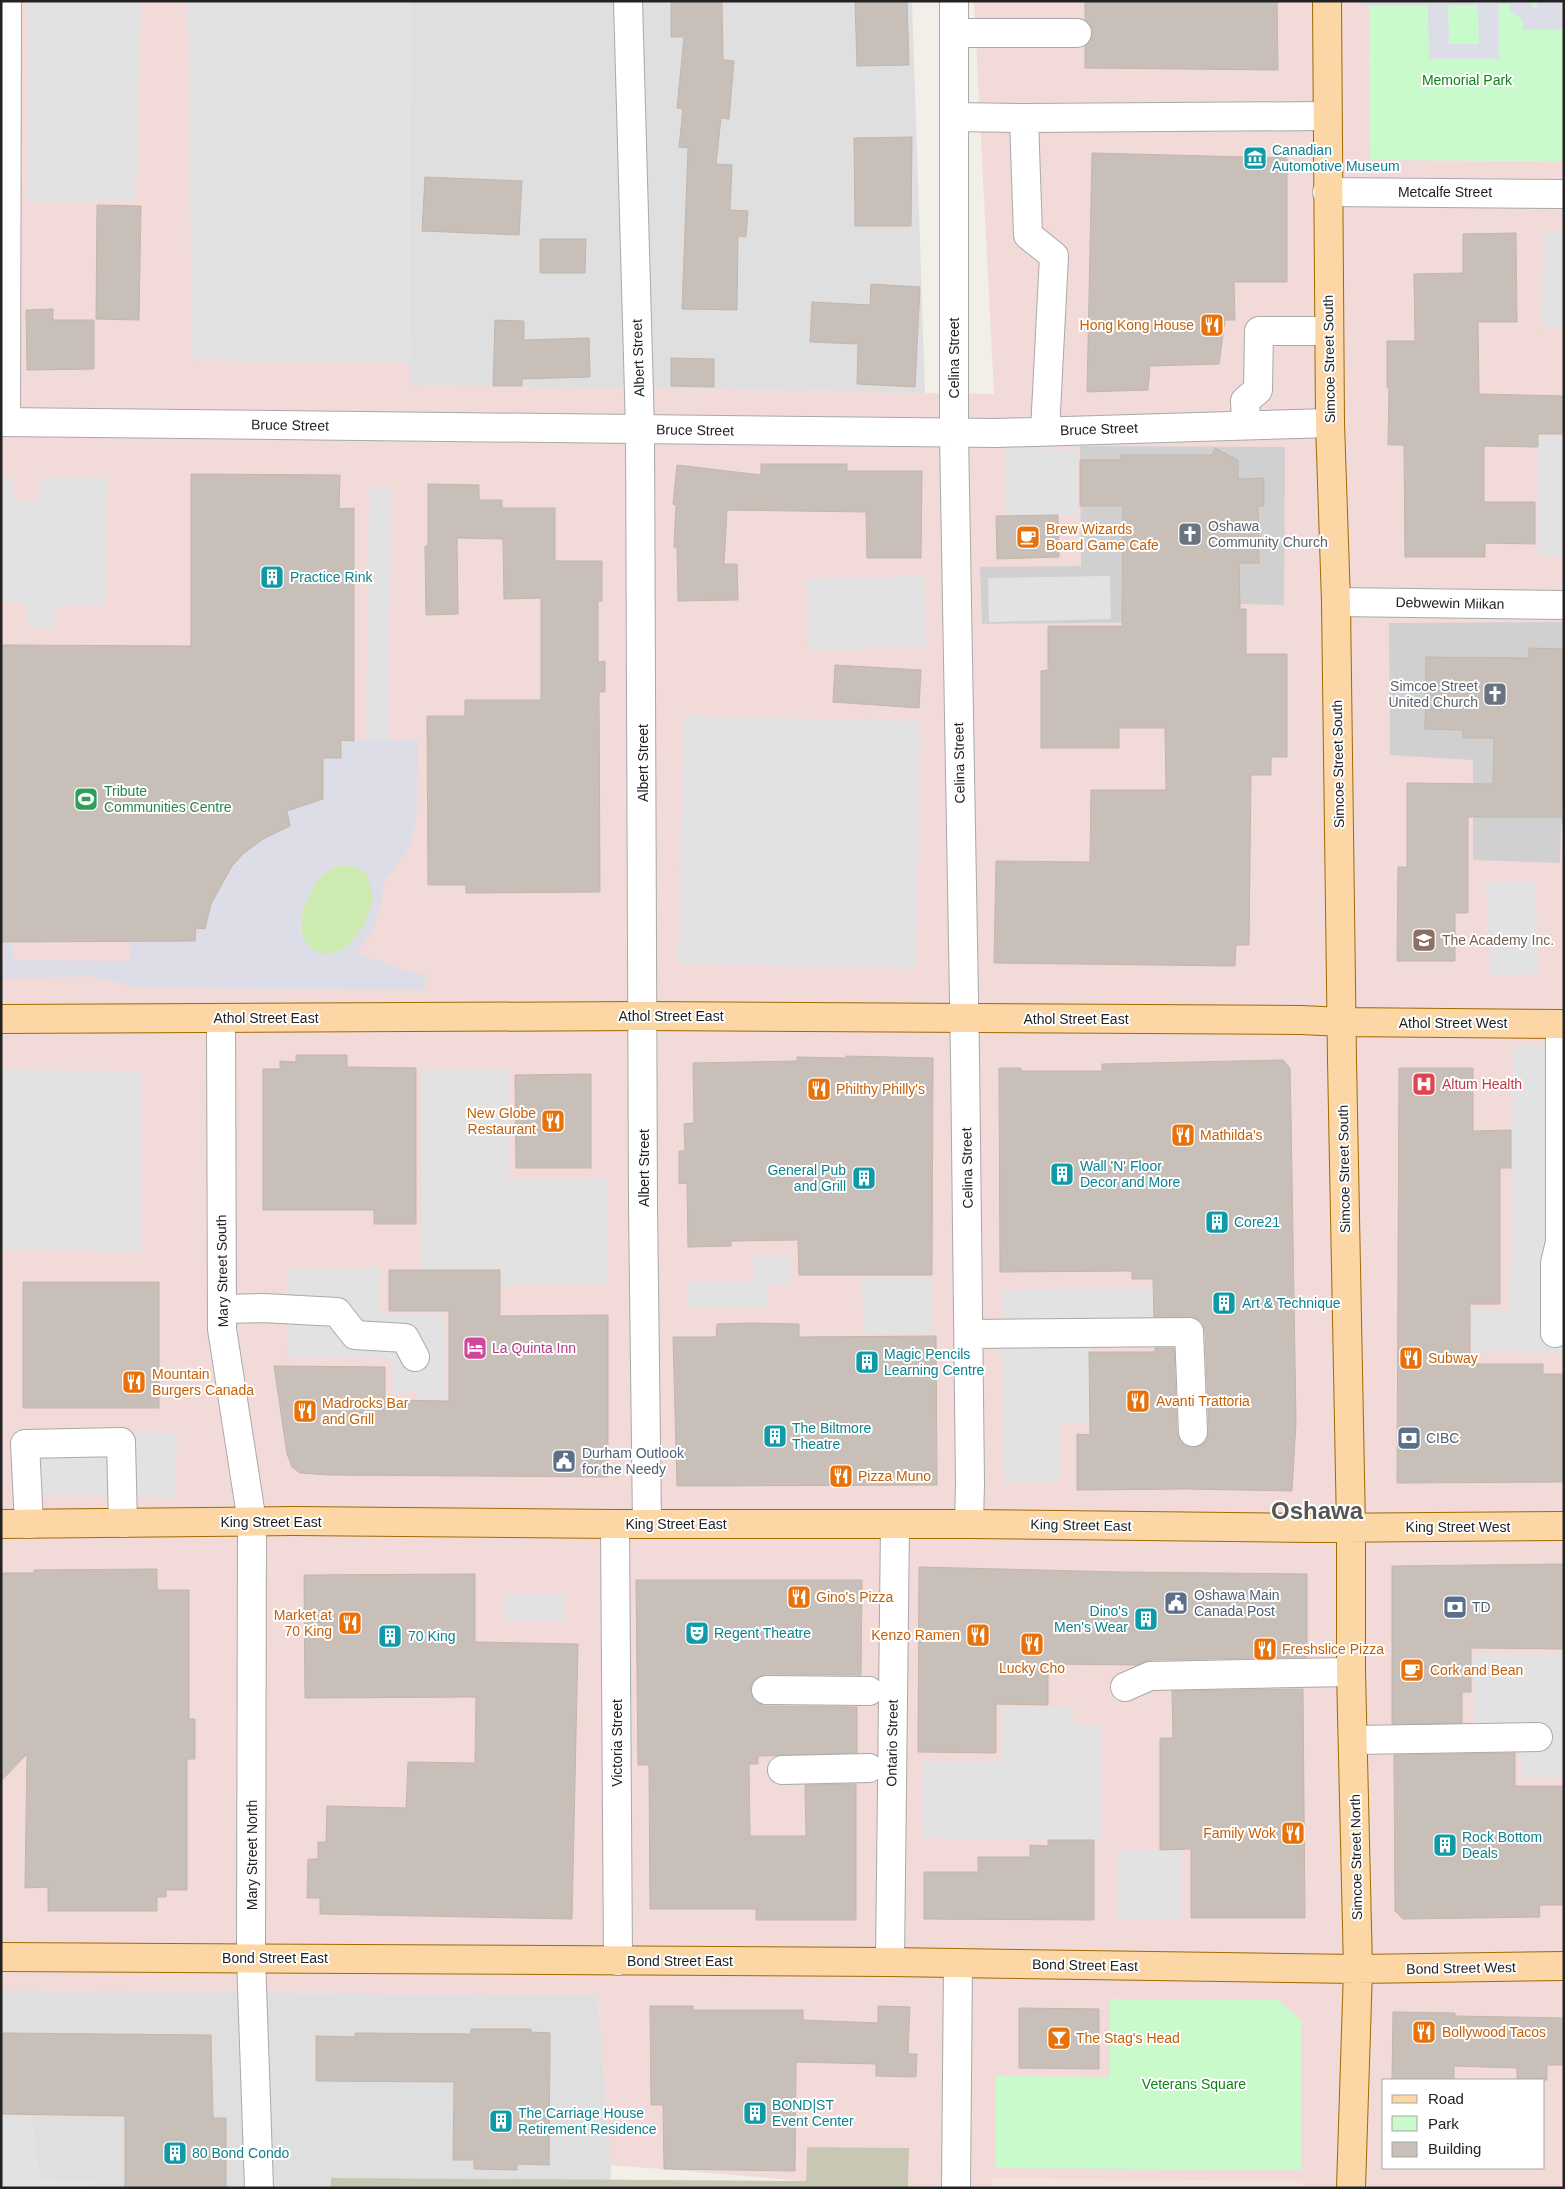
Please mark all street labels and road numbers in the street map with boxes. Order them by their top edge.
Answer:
street label: Metcalfe Street [1398,184,1492,200]
street label: Simcoe Street South [1320,295,1338,423]
street label: Celina Street [946,317,962,398]
street label: Albert Street [629,319,647,397]
street label: Bruce Street [251,416,329,434]
street label: Bruce Street [1060,420,1138,438]
street label: Bruce Street [656,421,734,439]
street label: Debwewin Miikan [1395,594,1505,612]
street label: Simcoe Street South [1329,700,1347,828]
street label: Celina Street [950,722,968,804]
street label: Albert Street [635,724,651,802]
street label: Athol Street East [618,1008,724,1024]
street label: Athol Street East [213,1010,319,1026]
street label: Athol Street East [1023,1011,1129,1027]
street label: Athol Street West [1399,1015,1507,1031]
street label: Simcoe Street South [1335,1105,1353,1233]
street label: Celina Street [958,1127,976,1209]
street label: Albert Street [636,1129,652,1207]
street label: Mary Street South [213,1214,231,1328]
street label: King Street East [220,1514,322,1530]
street label: King Street East [625,1516,727,1532]
street label: King Street East [1030,1516,1132,1534]
street label: King Street West [1406,1519,1511,1535]
street label: Victoria Street [609,1699,625,1787]
street label: Ontario Street [883,1699,901,1787]
street label: Simcoe Street North [1347,1794,1365,1920]
street label: Mary Street North [244,1800,260,1910]
street label: Bond Street East [222,1950,328,1966]
street label: Bond Street East [627,1953,733,1969]
street label: Bond Street East [1032,1956,1138,1974]
street label: Bond Street West [1406,1959,1516,1977]

